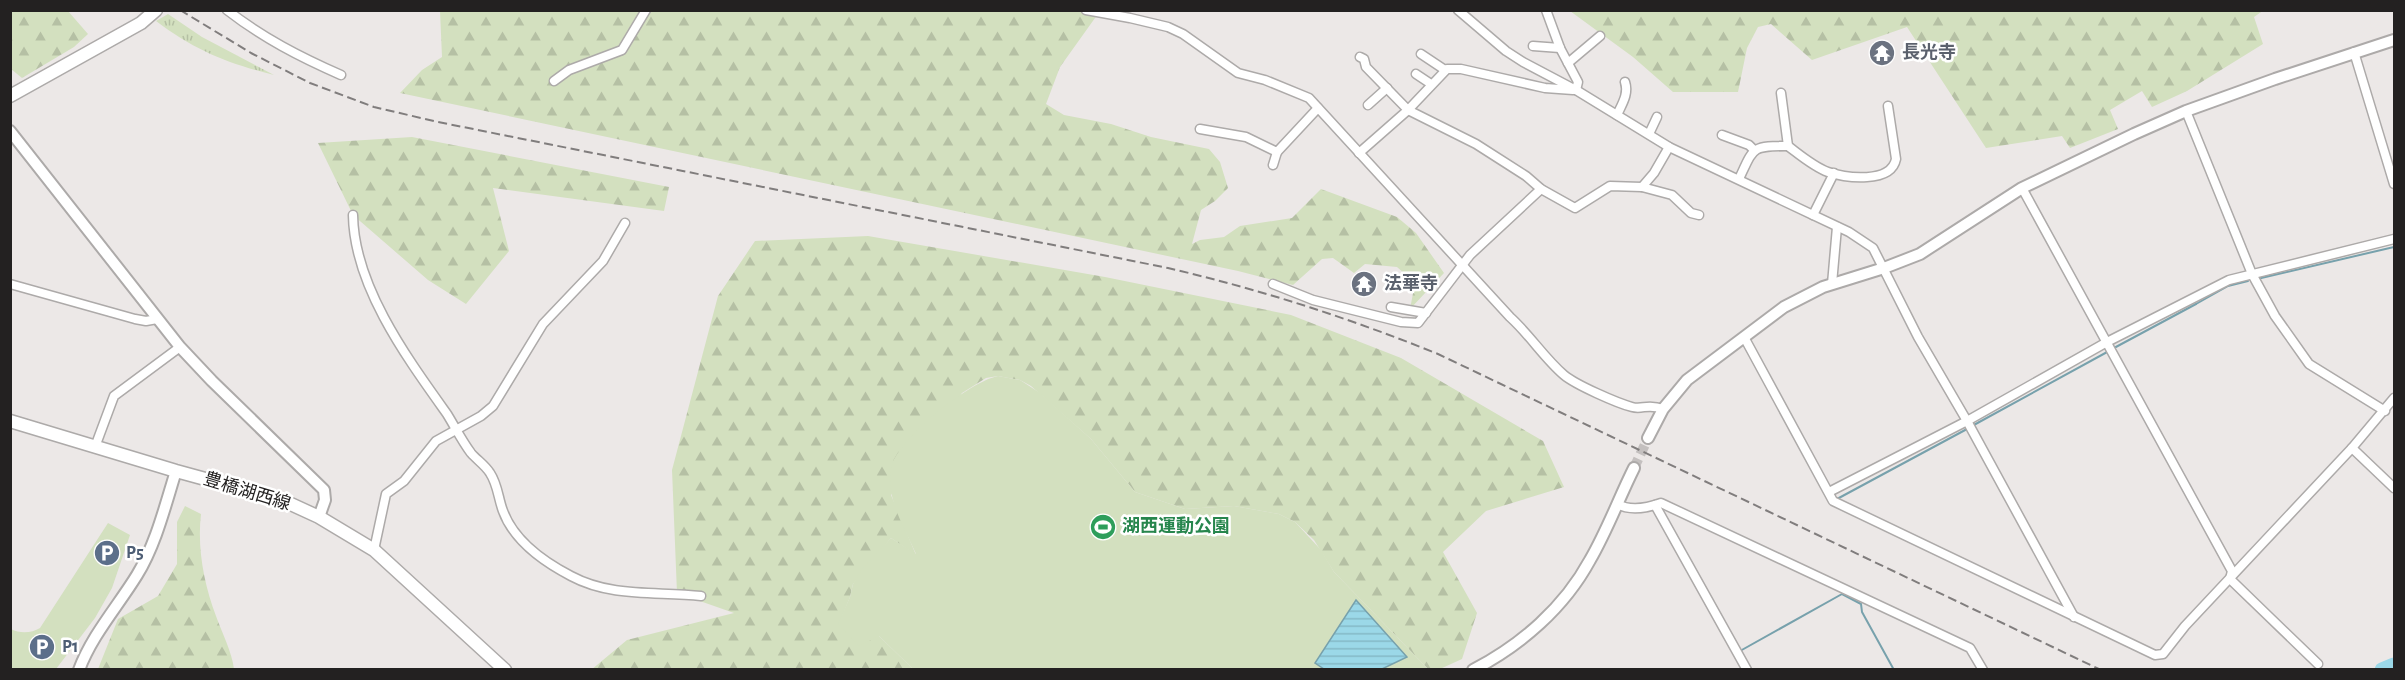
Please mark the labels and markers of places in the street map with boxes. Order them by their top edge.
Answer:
temple icon: 長光寺 [1867,38,1897,68]
place label: 長光寺 [1902,43,1956,62]
temple icon: 法華寺 [1349,269,1379,299]
place label: 法華寺 [1384,274,1438,293]
sports icon: 湖西運動公園 [1088,512,1118,542]
place label: 湖西運動公園 [1122,516,1230,536]
parking icon: P5 [92,538,122,568]
place label: P5 [126,544,144,562]
parking icon: P1 [27,632,57,662]
place label: P1 [62,638,78,656]

